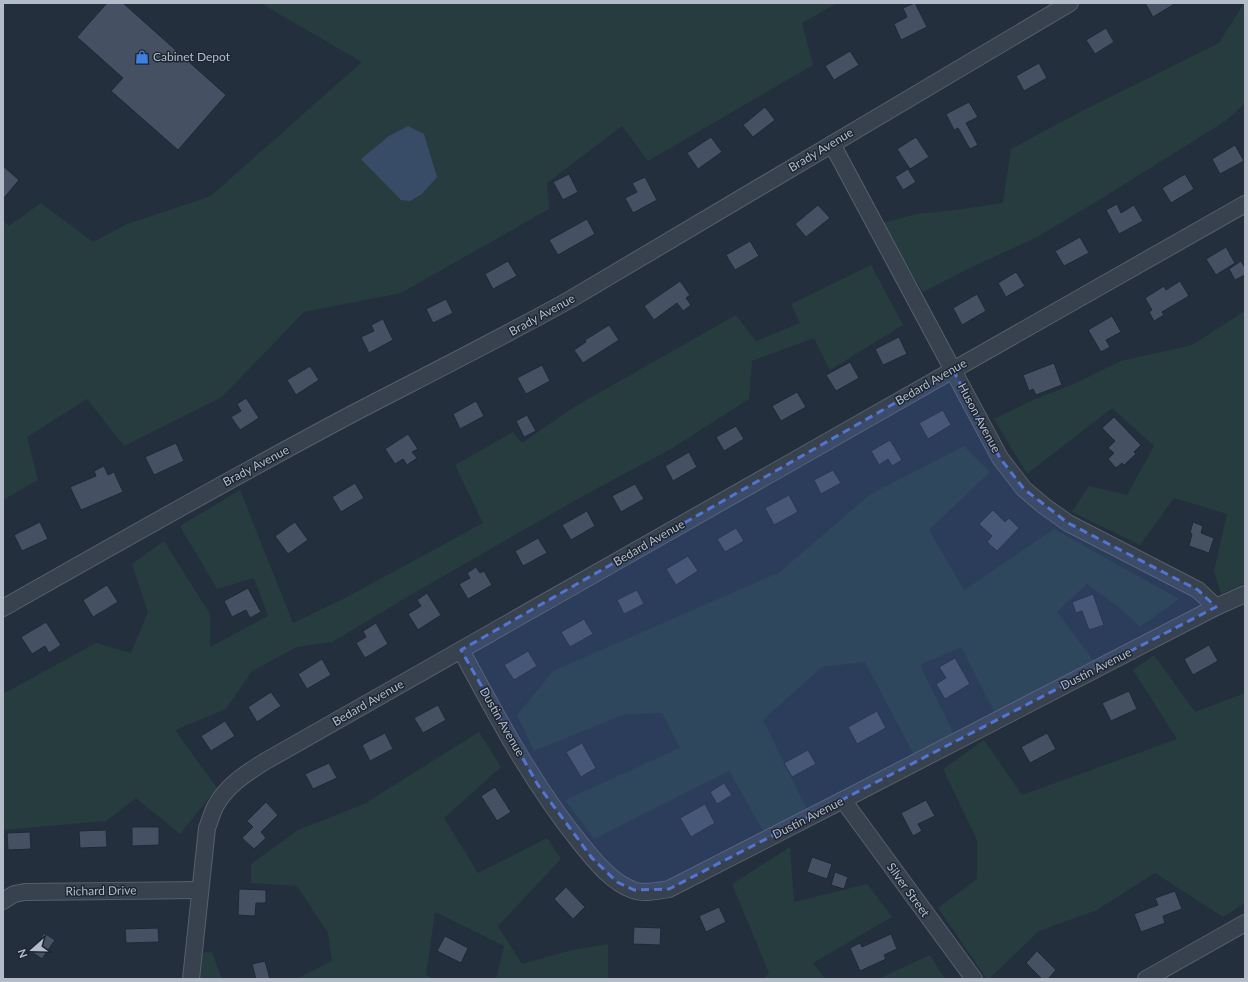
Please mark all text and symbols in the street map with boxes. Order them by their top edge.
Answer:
shop icon: Cabinet Depot [134,49,150,65]
place label: Cabinet Depot [153,49,231,64]
street label: Brady Avenue [786,124,856,175]
street label: Brady Avenue [506,290,577,339]
street label: Bedard Avenue [892,355,969,408]
street label: Huson Avenue [955,380,1004,455]
street label: Brady Avenue [220,442,291,489]
street label: Bedard Avenue [610,516,687,569]
street label: Dustin Avenue [1058,644,1134,693]
street label: Bedard Avenue [329,676,406,729]
street label: Dustin Avenue [477,684,528,759]
street label: Dustin Avenue [770,793,846,842]
street label: Silver Street [884,860,933,920]
street label: Richard Drive [65,882,137,899]
north arrow [12,930,52,970]
text: N [15,947,30,960]

